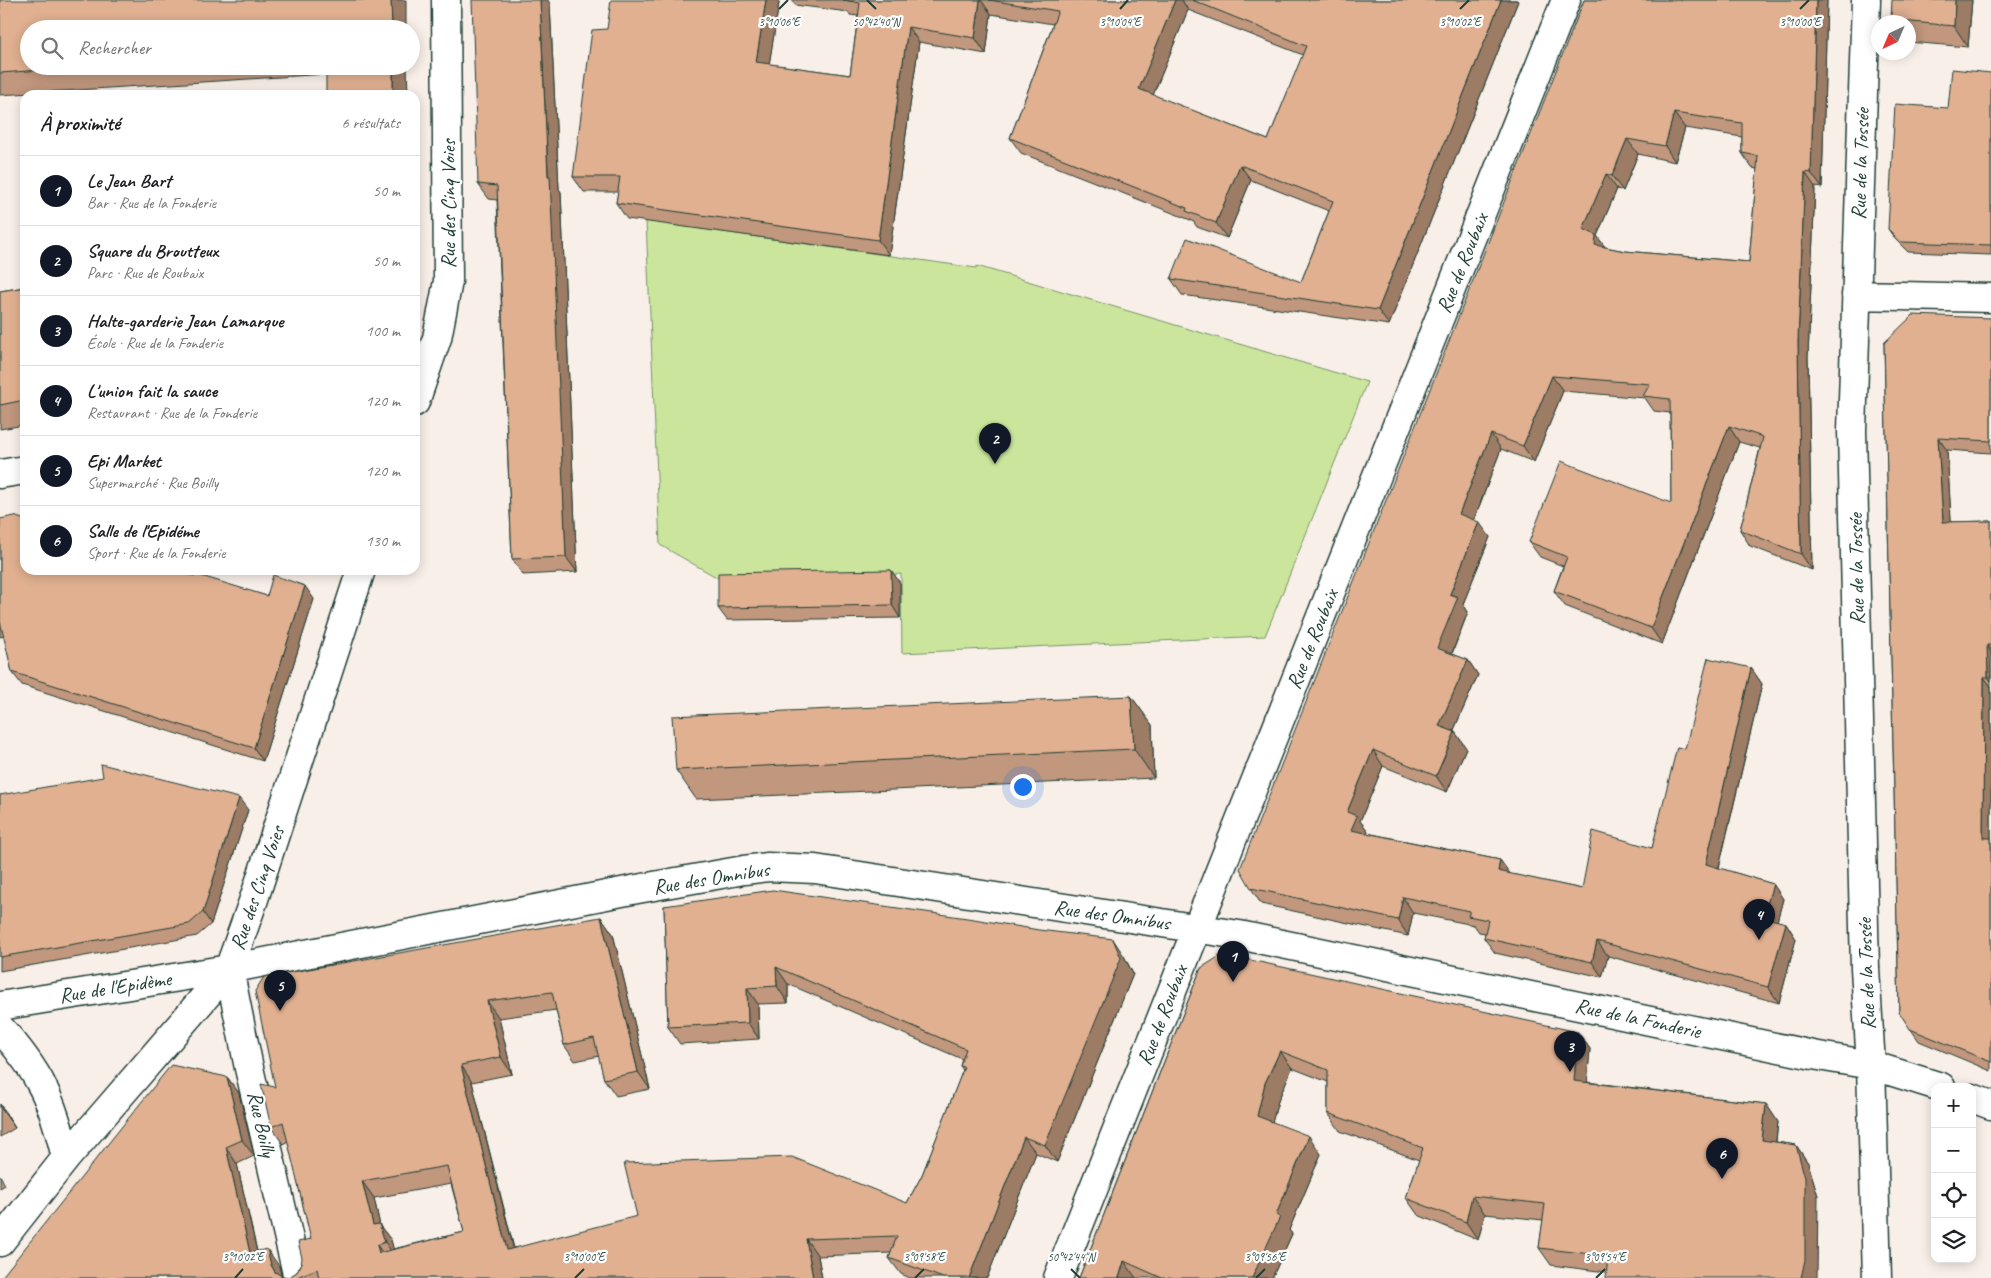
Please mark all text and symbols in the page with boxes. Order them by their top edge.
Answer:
text: 3°10'06"E [759,14,801,30]
text: 50°42'40"N [852,14,901,30]
text: 3°10'04"E [1100,14,1142,30]
text: 3°10'02"E [1440,14,1482,30]
text: 3°10'00"E [1780,14,1822,30]
north arrow [1871,15,1916,60]
search box [20,20,420,75]
icon: search [38,34,66,62]
text: Rechercher [78,36,151,60]
street label: Rue de la Tossée [1845,106,1875,220]
text: À proximité [40,110,120,136]
text: 6 résultats [341,113,400,133]
street label: Rue des Cinq Voies [435,138,461,268]
text: Le Jean Bart [87,169,171,193]
text: 1 [52,181,60,201]
text: 50 m [373,181,400,201]
text: Bar · Rue de la Fonderie [87,193,216,213]
street label: Rue de Roubaix [1430,208,1495,317]
text: Square du Broutteux [87,239,218,263]
text: 2 [52,251,60,271]
text: 50 m [373,251,400,271]
text: Parc · Rue de Roubaix [87,263,203,283]
text: Halte-garderie Jean Lamarque [87,309,283,333]
text: 3 [52,321,60,341]
text: 100 m [366,321,400,341]
text: École · Rue de la Fonderie [87,333,223,353]
text: L'union fait la sauce [87,379,217,403]
text: 4 [52,391,60,411]
text: 120 m [366,391,400,411]
text: Restaurant · Rue de la Fonderie [87,403,257,423]
pin: 2 [979,423,1011,464]
text: Epi Market [87,449,161,473]
text: 5 [53,461,59,481]
text: 120 m [366,461,400,481]
text: Supermarché · Rue Boilly [87,473,218,493]
street label: Rue de la Tossée [1842,511,1870,625]
text: Salle de l'Epidéme [87,519,199,543]
text: 6 [52,531,60,551]
text: 130 m [366,531,400,551]
text: Sport · Rue de la Fonderie [87,543,226,563]
street label: Rue de Roubaix [1280,584,1345,693]
your location [1010,774,1036,800]
street label: Rue des Cinq Voies [224,821,291,953]
street label: Rue des Omnibus [651,856,773,900]
street label: Rue des Omnibus [1052,894,1174,936]
pin: 4 [1743,899,1775,940]
street label: Rue de la Tossée [1851,916,1881,1030]
pin: 1 [1217,941,1249,982]
street label: Rue de Roubaix [1131,959,1194,1069]
street label: Rue de l'Epidème [57,965,175,1009]
pin: 5 [264,970,296,1011]
street label: Rue de la Fonderie [1573,992,1704,1044]
pin: 3 [1554,1031,1586,1072]
map controls [1931,1083,1976,1263]
button: + [1931,1083,1976,1128]
street label: Rue Boilly [242,1089,283,1161]
button: − [1931,1128,1976,1173]
pin: 6 [1706,1138,1738,1179]
button: locate [1931,1173,1976,1218]
button: layers [1931,1218,1976,1263]
text: 3°10'02"E [223,1249,265,1265]
text: 3°10'00"E [564,1249,606,1265]
text: 3°09'58"E [904,1249,946,1265]
text: 50°42'44"N [1047,1249,1096,1265]
text: 3°09'56"E [1245,1249,1287,1265]
text: 3°09'54"E [1585,1249,1627,1265]

